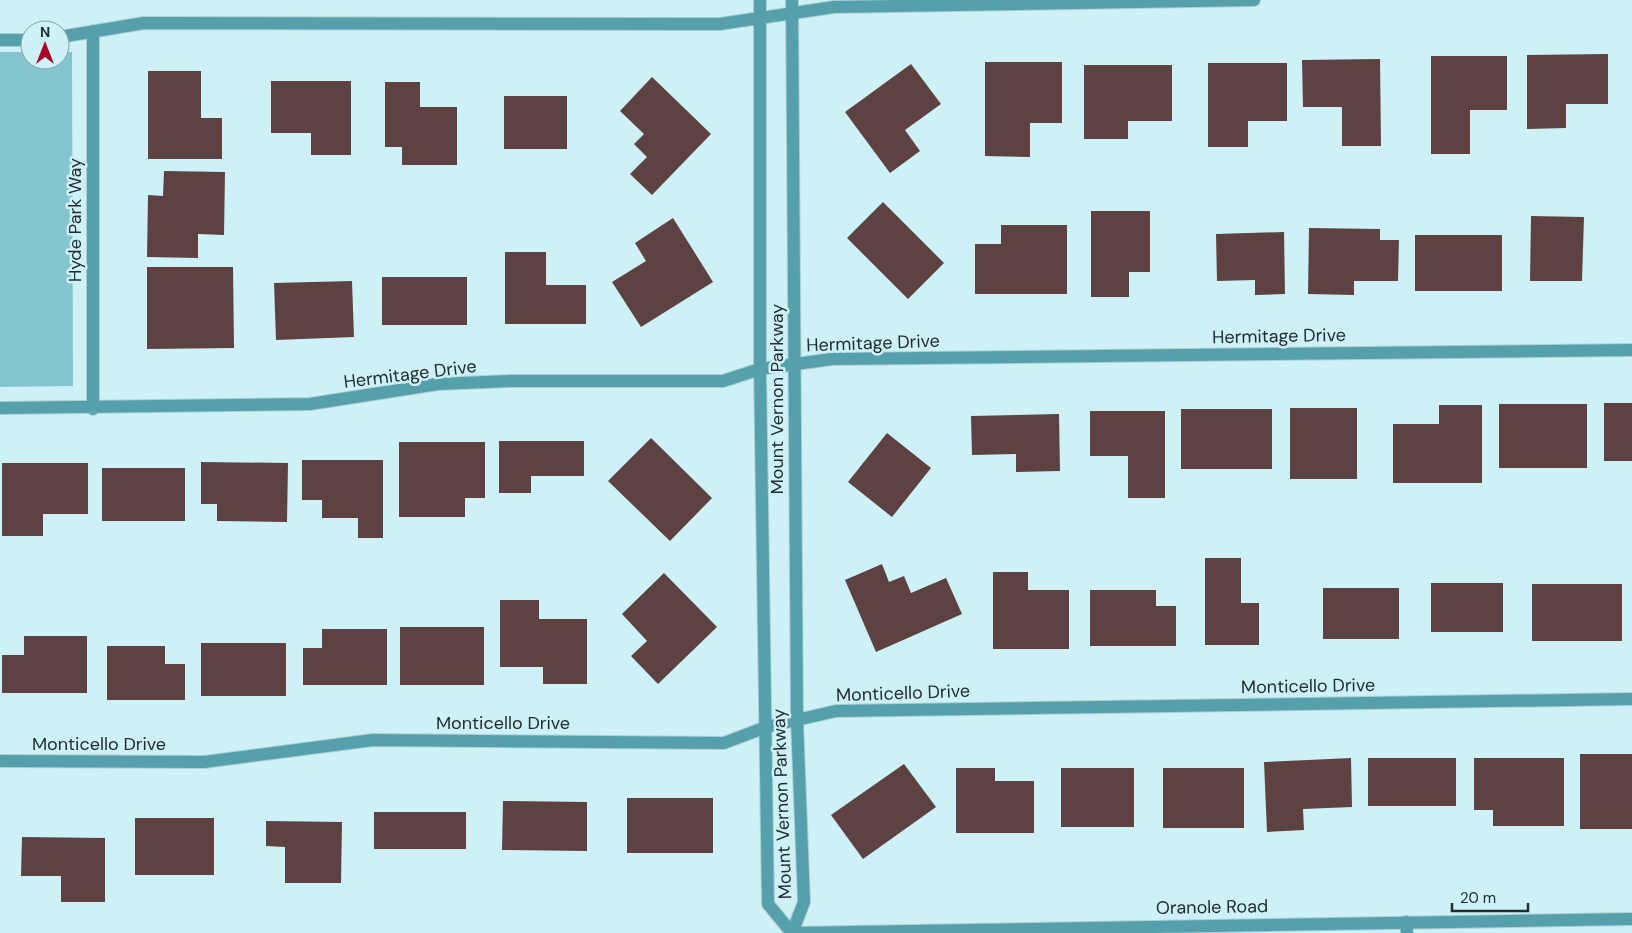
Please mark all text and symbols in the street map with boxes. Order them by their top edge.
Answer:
north arrow [20,20,70,70]
text: N [40,23,50,41]
street label: Hyde Park Way [63,158,87,282]
street label: Mount Vernon Parkway [765,304,789,494]
street label: Hermitage Drive [1212,323,1346,349]
street label: Hermitage Drive [806,329,940,357]
street label: Hermitage Drive [342,354,478,394]
street label: Monticello Drive [1241,673,1375,699]
street label: Monticello Drive [836,679,970,707]
street label: Mount Vernon Parkway [767,708,797,900]
street label: Monticello Drive [436,711,570,735]
street label: Monticello Drive [32,732,166,756]
scale bar [1452,880,1528,912]
text: 20 m [1460,888,1496,908]
street label: Oranole Road [1156,894,1268,920]

